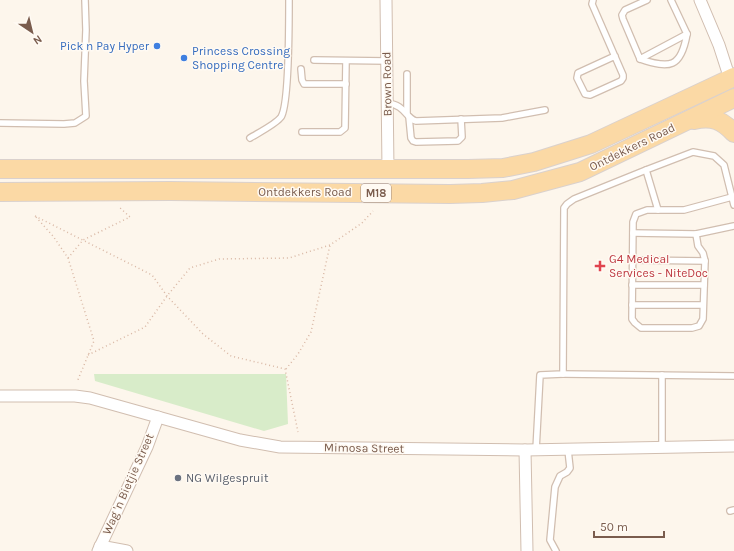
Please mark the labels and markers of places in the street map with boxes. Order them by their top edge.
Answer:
place label: Pick n Pay Hyper [60,39,150,53]
marker: Pick n Pay Hyper [152,41,162,51]
place label: Princess Crossing Shopping Centre [192,44,290,72]
marker: Princess Crossing Shopping Centre [179,53,189,63]
place label: G4 Medical Services - NiteDoc [609,252,708,280]
marker: G4 Medical Services - NiteDoc [594,260,606,272]
place label: NG Wilgespruit [186,471,269,485]
marker: NG Wilgespruit [173,473,183,483]

